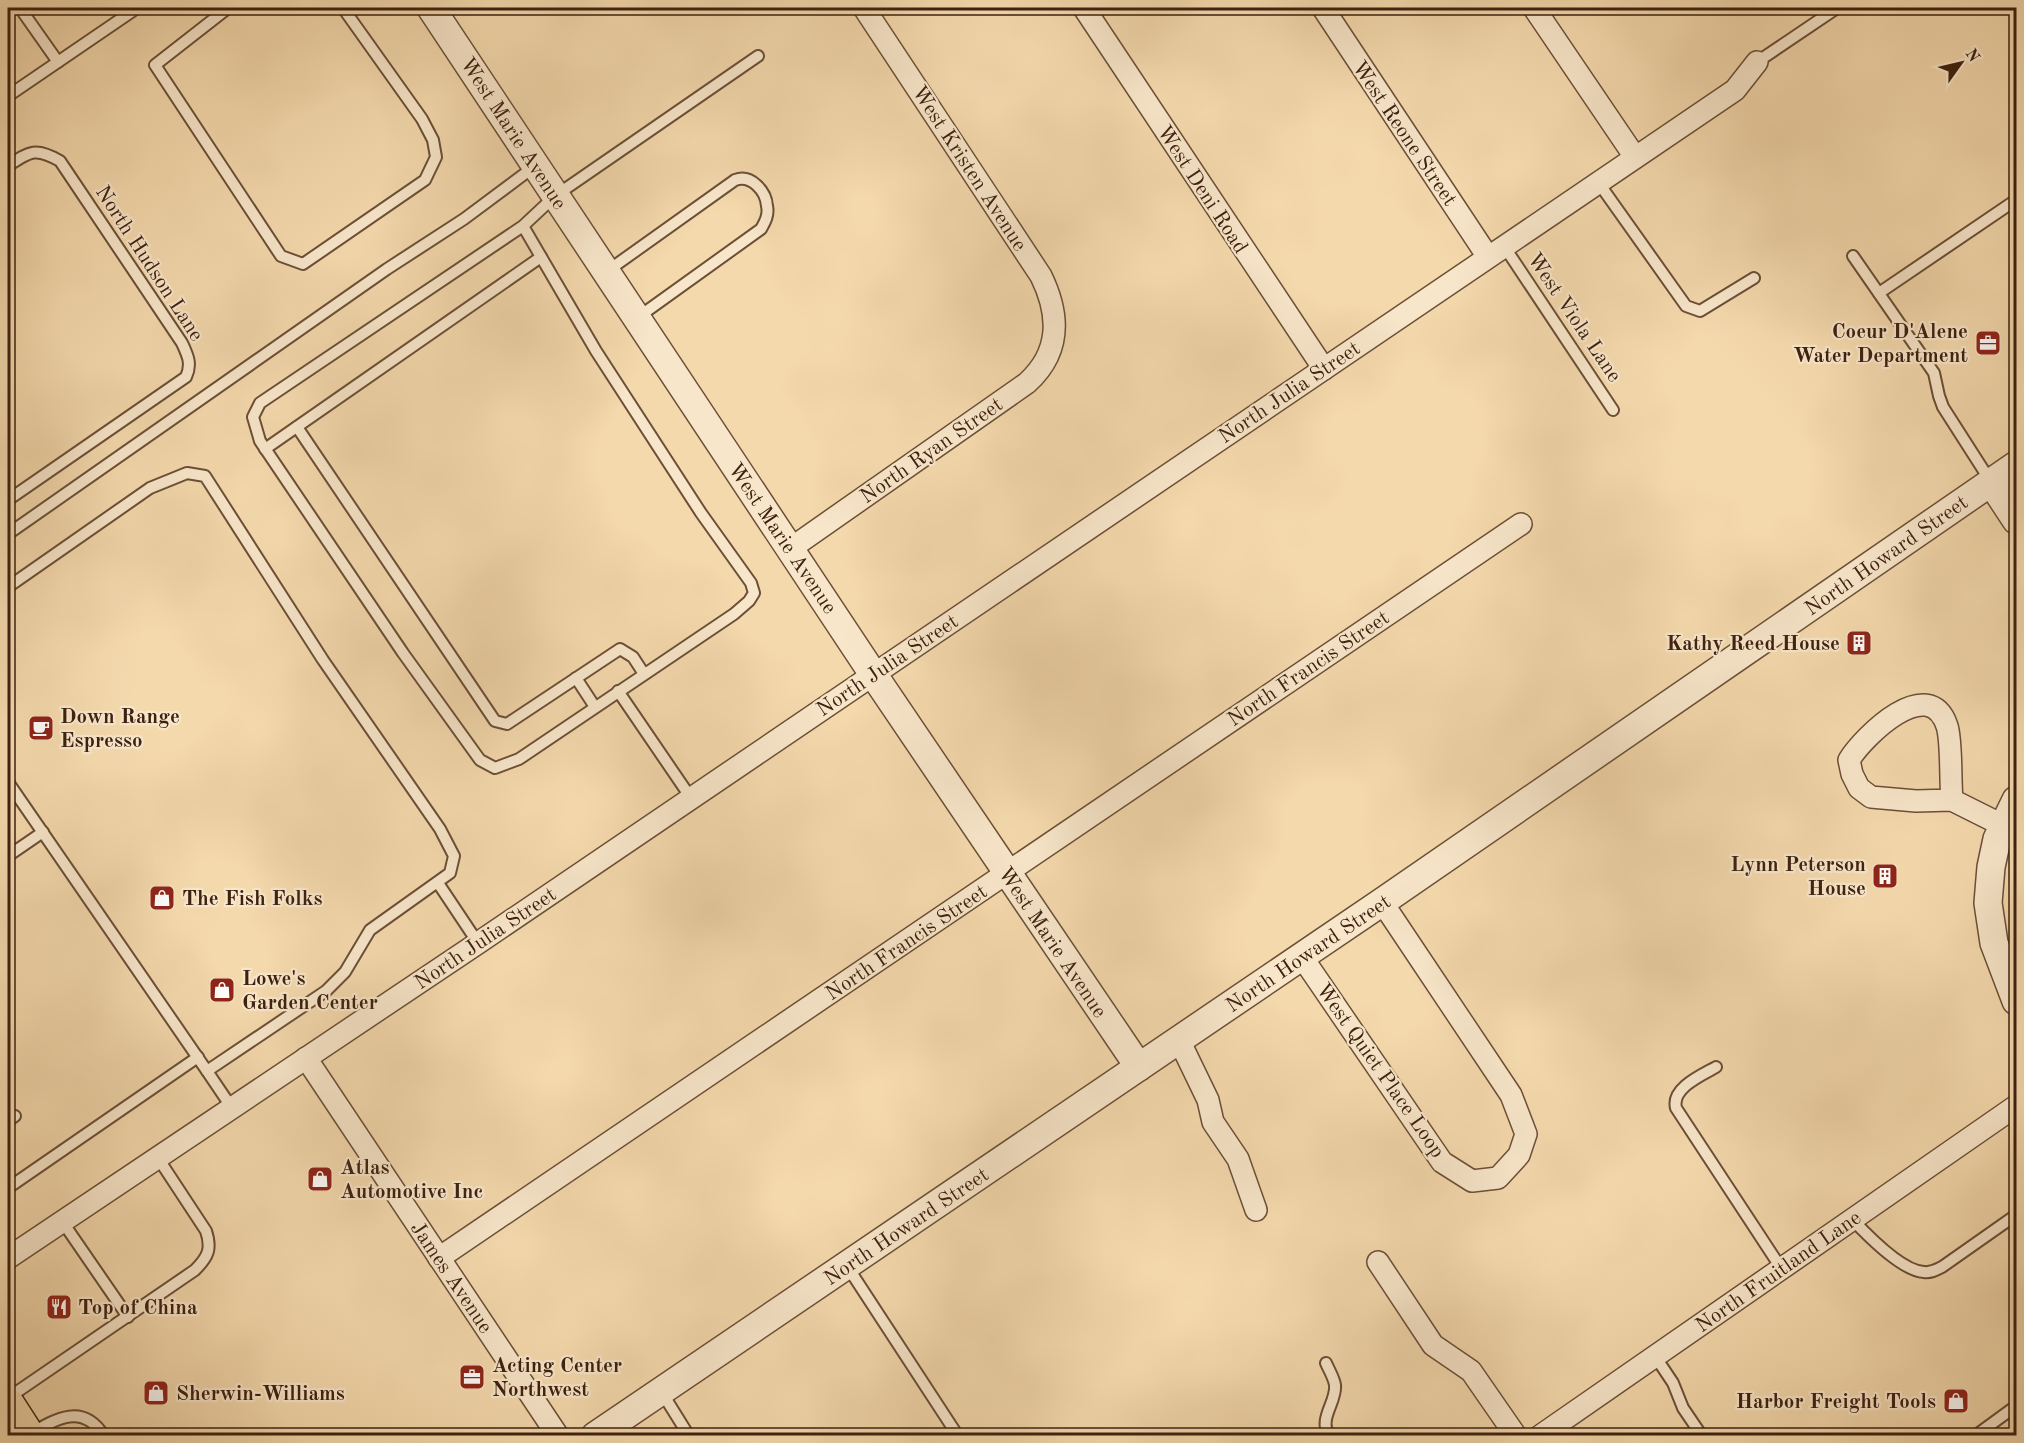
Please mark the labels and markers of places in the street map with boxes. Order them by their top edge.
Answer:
place label: Coeur D'Alene Water Department [1793,322,1968,367]
office icon: Coeur D'Alene Water Department [1973,328,2003,358]
building icon: Kathy Reed House [1844,628,1874,658]
place label: Kathy Reed House [1666,634,1840,655]
place label: Down Range Espresso [60,707,180,752]
cafe icon: Down Range Espresso [26,713,56,743]
place label: Lynn Peterson House [1730,855,1866,900]
building icon: Lynn Peterson House [1870,861,1900,891]
shop icon: The Fish Folks [147,883,177,913]
place label: The Fish Folks [182,889,323,910]
place label: Lowe's Garden Center [242,969,378,1014]
shop icon: Lowe's Garden Center [207,975,237,1005]
place label: Atlas Automotive Inc [340,1158,483,1203]
shop icon: Atlas Automotive Inc [305,1164,335,1194]
restaurant icon: Top of China [44,1292,74,1322]
place label: Top of China [78,1298,198,1319]
place label: Acting Center Northwest [492,1356,622,1401]
office icon: Acting Center Northwest [457,1362,487,1392]
shop icon: Sherwin-Williams [141,1378,171,1408]
place label: Sherwin-Williams [176,1384,345,1405]
shop icon: Harbor Freight Tools [1941,1386,1971,1416]
place label: Harbor Freight Tools [1736,1392,1936,1413]

